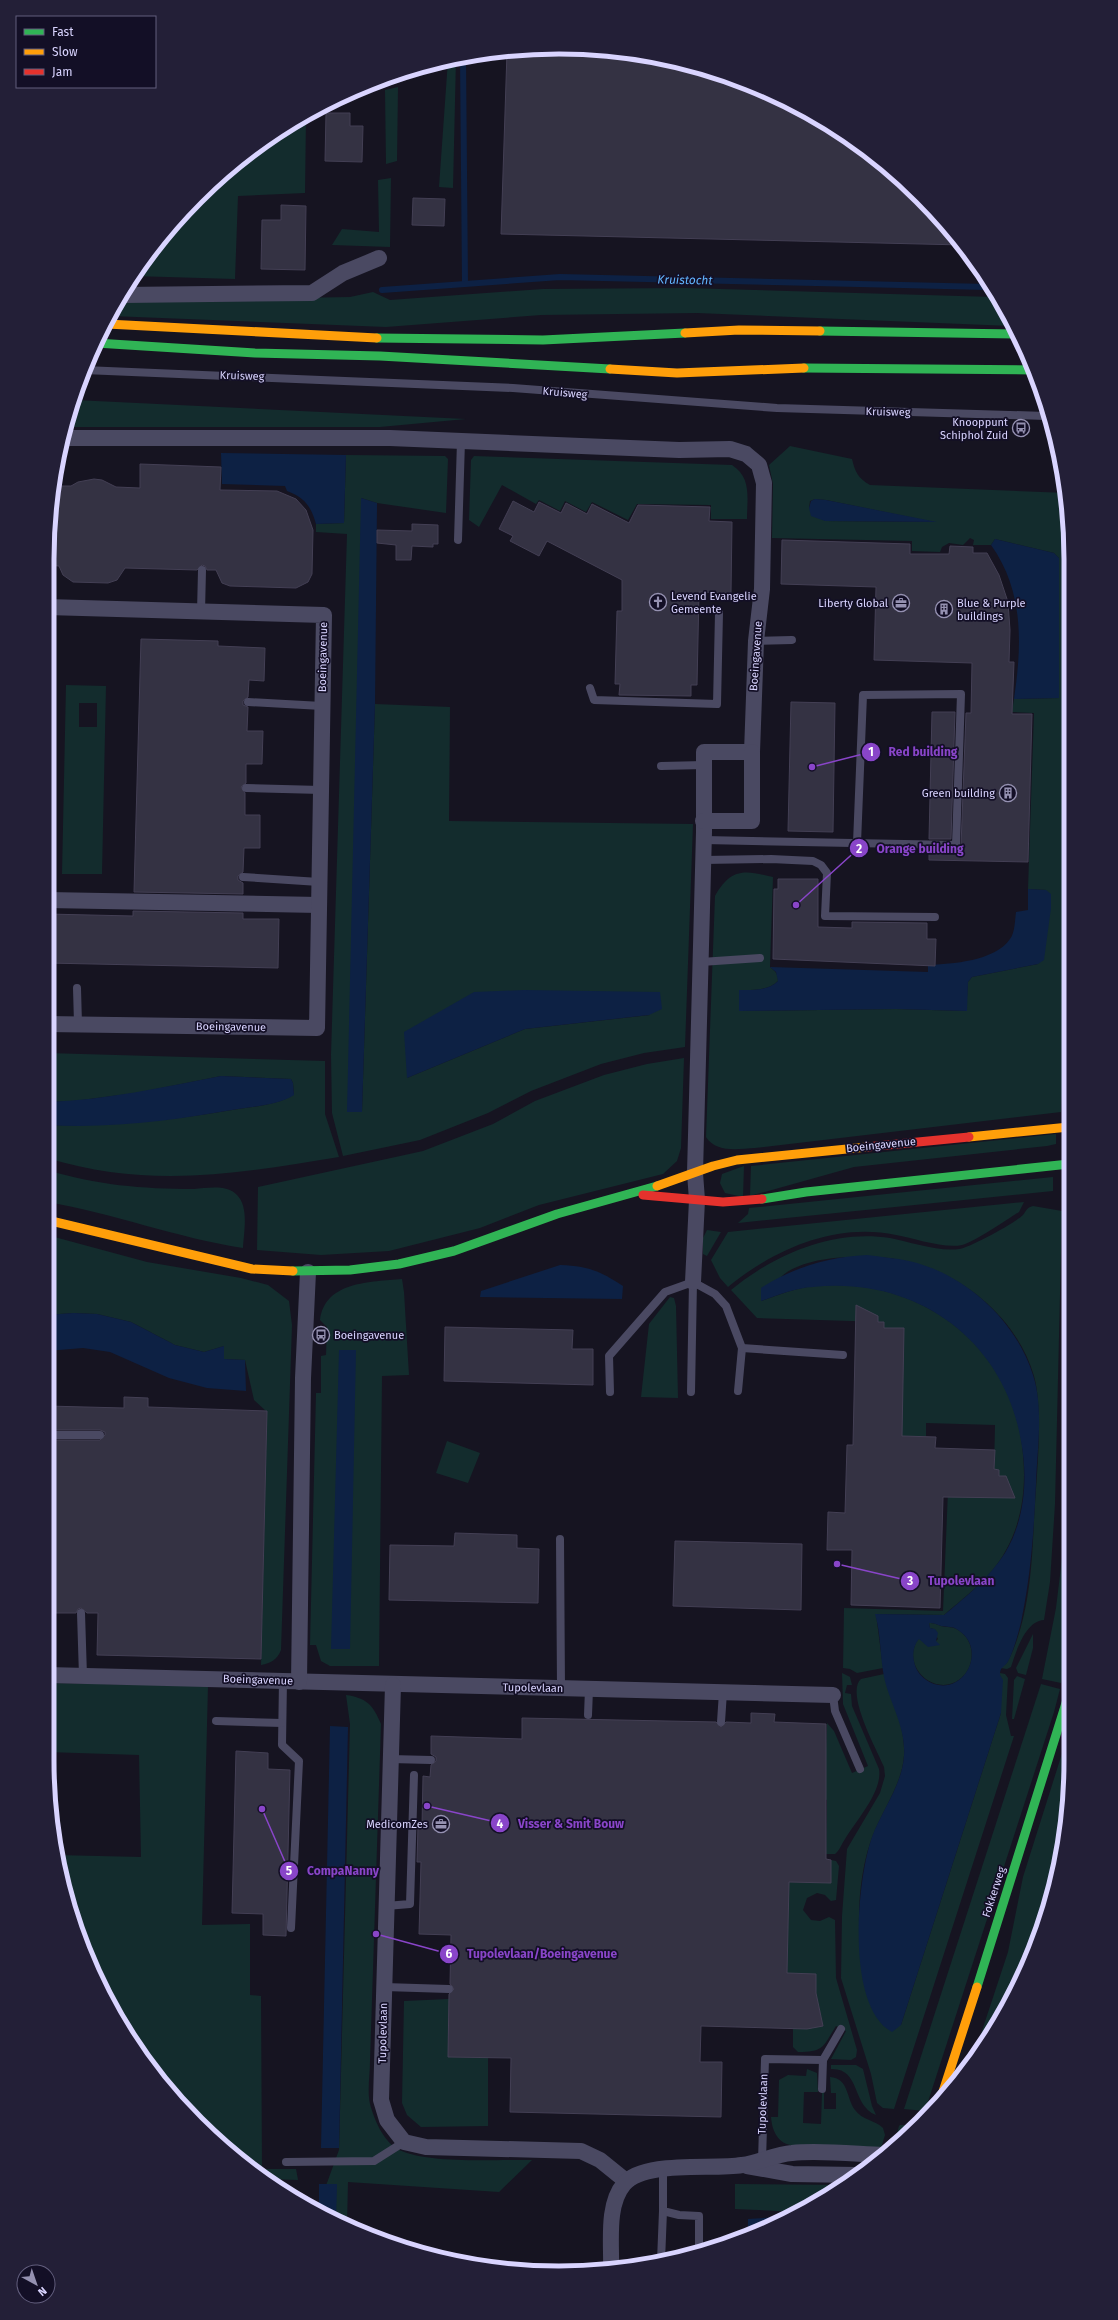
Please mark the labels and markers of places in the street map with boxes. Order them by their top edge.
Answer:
place label: Knooppunt Schiphol Zuid [940,416,1008,442]
bus stop icon: Knooppunt Schiphol Zuid [1011,418,1031,438]
place label: Levend Evangelie Gemeente [671,590,757,616]
church icon: Levend Evangelie Gemeente [648,592,668,612]
office icon: Liberty Global [891,593,911,613]
place label: Liberty Global [818,597,888,610]
place label: Blue & Purple buildings [957,597,1026,623]
building icon: Blue & Purple buildings [934,599,954,619]
callout: Red building [861,740,966,764]
building icon: Green building [998,783,1018,803]
place label: Green building [922,787,995,800]
callout: Orange building [849,836,972,860]
bus stop icon: Boeingavenue [311,1325,331,1345]
place label: Boeingavenue [334,1329,404,1342]
callout: Tupolevlaan [900,1569,1003,1593]
callout: Visser & Smit Bouw [490,1811,632,1835]
office icon: MedicomZes [431,1814,451,1834]
place label: MedicomZes [366,1818,428,1831]
callout: CompaNanny [279,1859,387,1883]
callout: Tupolevlaan/Boeingavenue [439,1942,625,1966]

